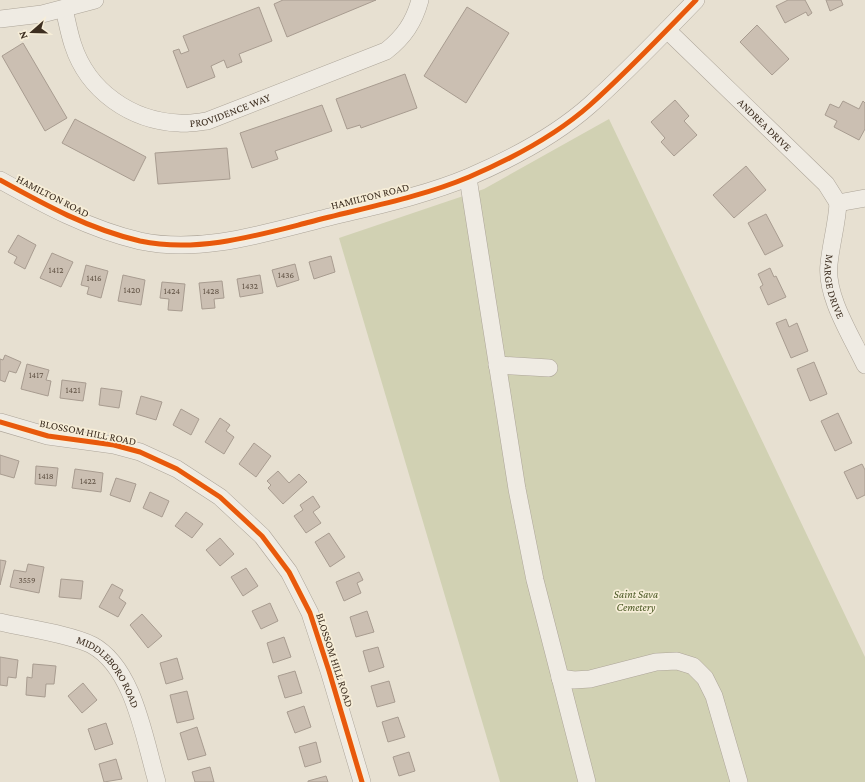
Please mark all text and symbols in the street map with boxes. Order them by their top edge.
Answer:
north arrow [12,12,52,52]
text: N [16,29,30,41]
street label: PROVIDENCE WAY [189,91,272,129]
street label: ANDREA DRIVE [735,96,794,153]
street label: HAMILTON ROAD [15,172,91,220]
street label: HAMILTON ROAD [330,180,410,212]
street label: MARGE DRIVE [822,254,847,320]
house number: 1412 [49,265,63,275]
house number: 1436 [278,270,295,280]
house number: 1416 [86,273,102,283]
house number: 1432 [242,281,258,291]
house number: 1420 [124,285,140,295]
house number: 1424 [164,286,181,296]
house number: 1428 [203,286,219,296]
house number: 1417 [29,370,43,380]
house number: 1421 [66,385,80,395]
street label: BLOSSOM HILL ROAD [39,417,137,447]
house number: 1418 [38,471,54,481]
house number: 1422 [80,476,96,486]
house number: 3559 [18,575,36,585]
park label: Saint Sava Cemetery [614,588,658,614]
street label: BLOSSOM HILL ROAD [314,611,356,709]
street label: MIDDLEBORO ROAD [75,633,142,710]

